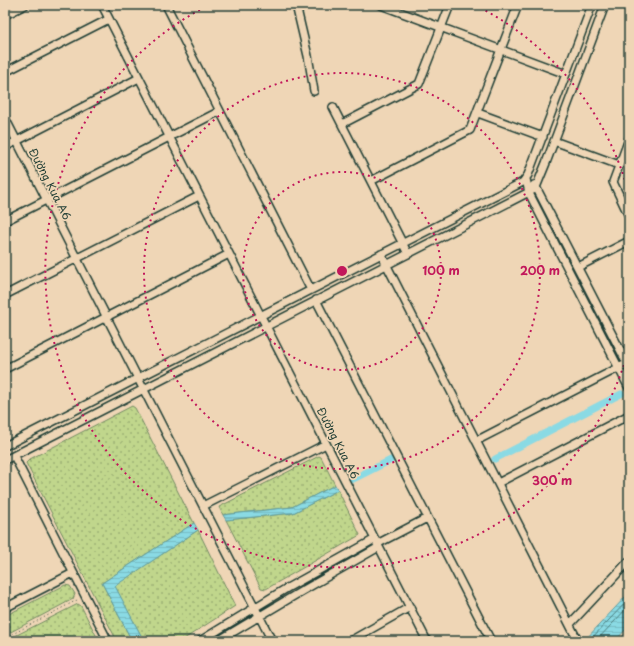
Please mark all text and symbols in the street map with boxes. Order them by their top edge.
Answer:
street label: Đường Kua A6 [25,145,76,223]
text: 100 m [422,261,460,279]
text: 200 m [520,261,560,279]
centre of rings [335,264,349,278]
street label: Đường Kua A6 [313,404,364,482]
text: 300 m [532,471,572,489]

